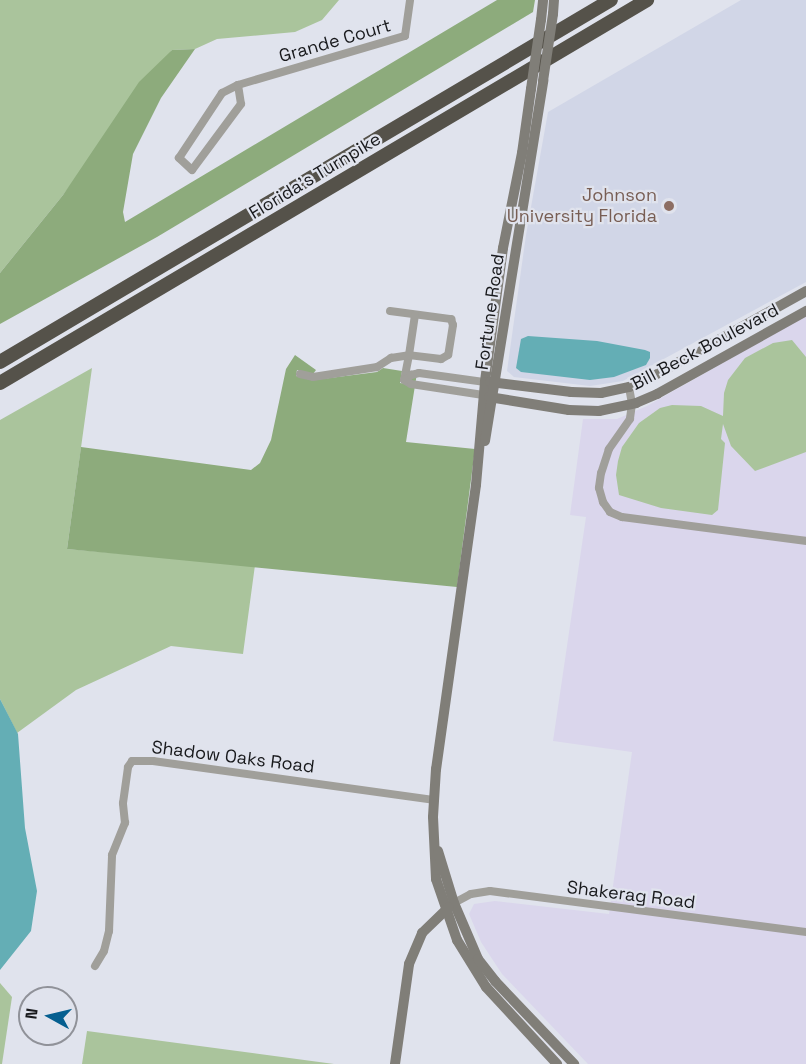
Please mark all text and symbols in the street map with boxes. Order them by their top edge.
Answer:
street label: Grande Court [277,15,393,67]
street label: Florida's Turnpike [245,128,385,224]
place label: Johnson University Florida [507,185,657,228]
marker: Johnson University Florida [662,199,676,213]
street label: Fortune Road [471,252,509,372]
street label: Bill Beck Boulevard [628,299,782,395]
street label: Shadow Oaks Road [150,736,316,778]
street label: Shakerag Road [566,876,696,914]
north arrow [18,986,78,1046]
text: N [21,1007,43,1020]

